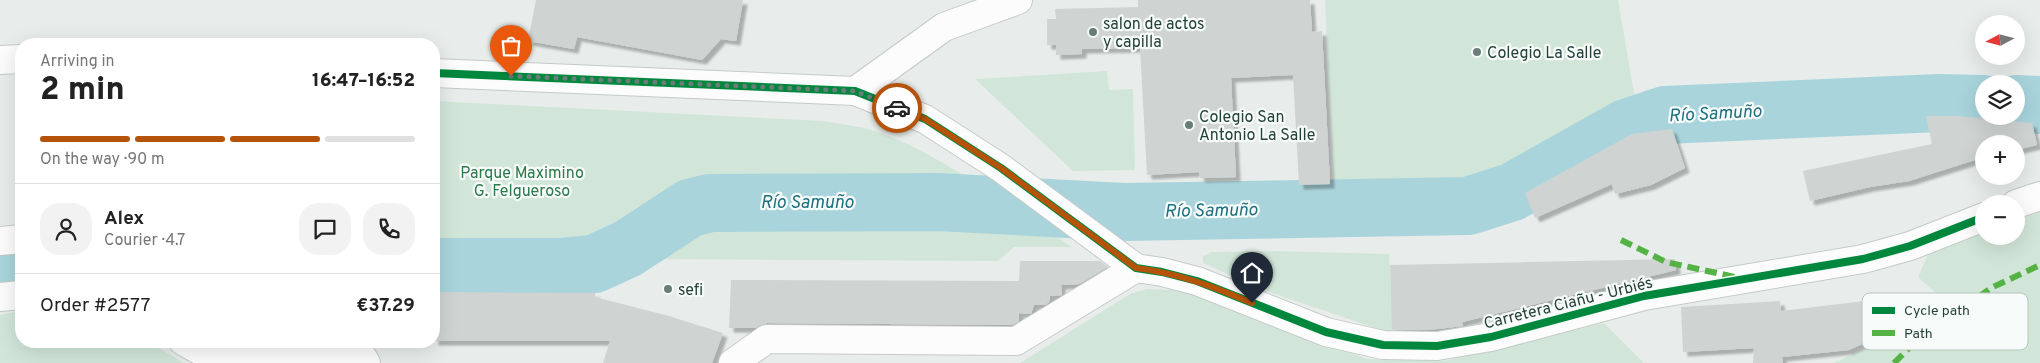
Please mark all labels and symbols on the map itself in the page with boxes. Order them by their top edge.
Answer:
place label: salon de actos y capilla [1103,15,1205,53]
north arrow [1975,15,2025,65]
pin [490,25,532,76]
marker: salon de actos y capilla [1087,26,1099,38]
place label: Colegio La Salle [1487,44,1601,64]
marker: Colegio La Salle [1471,46,1483,58]
courier [872,83,922,133]
water label: Río Samuño [1668,101,1763,128]
place label: Colegio San Antonio La Salle [1199,108,1315,146]
marker: Colegio San Antonio La Salle [1183,119,1195,131]
park label: Parque Maximino G. Felgueroso [460,164,584,202]
water label: Río Samuño [760,192,854,215]
water label: Río Samuño [1164,199,1258,224]
pin [1231,252,1273,303]
street label: Carretera Ciañu - Urbiés [1482,273,1655,335]
place label: sefi [678,281,703,301]
marker: sefi [662,283,674,295]
legend [1862,293,2028,350]
text: Cycle path [1904,303,1970,320]
text: Path [1904,326,1933,343]

